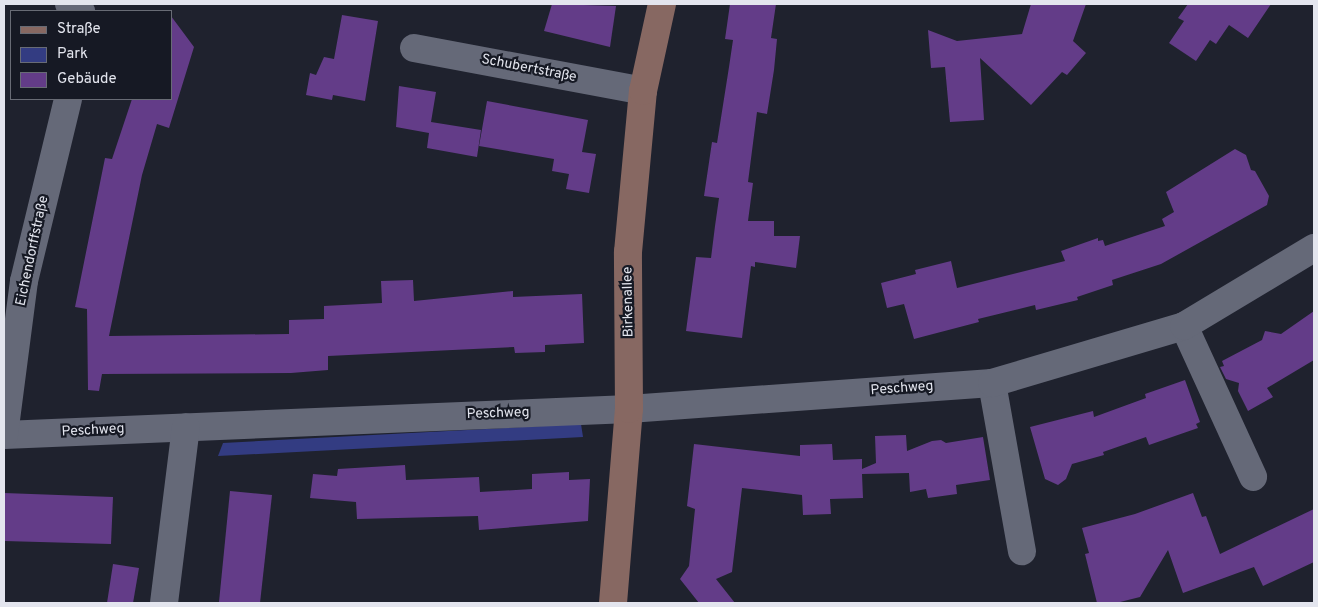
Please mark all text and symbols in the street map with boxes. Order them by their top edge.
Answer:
legend [10,10,172,100]
text: Straße [57,20,101,39]
text: Park [57,45,88,64]
street label: Schubertstraße [480,52,578,86]
text: Gebäude [57,70,117,89]
street label: Eichendorffstraße [13,194,53,308]
street label: Birkenallee [620,266,638,338]
street label: Peschweg [870,378,934,400]
street label: Peschweg [466,405,530,423]
street label: Peschweg [61,421,125,441]

